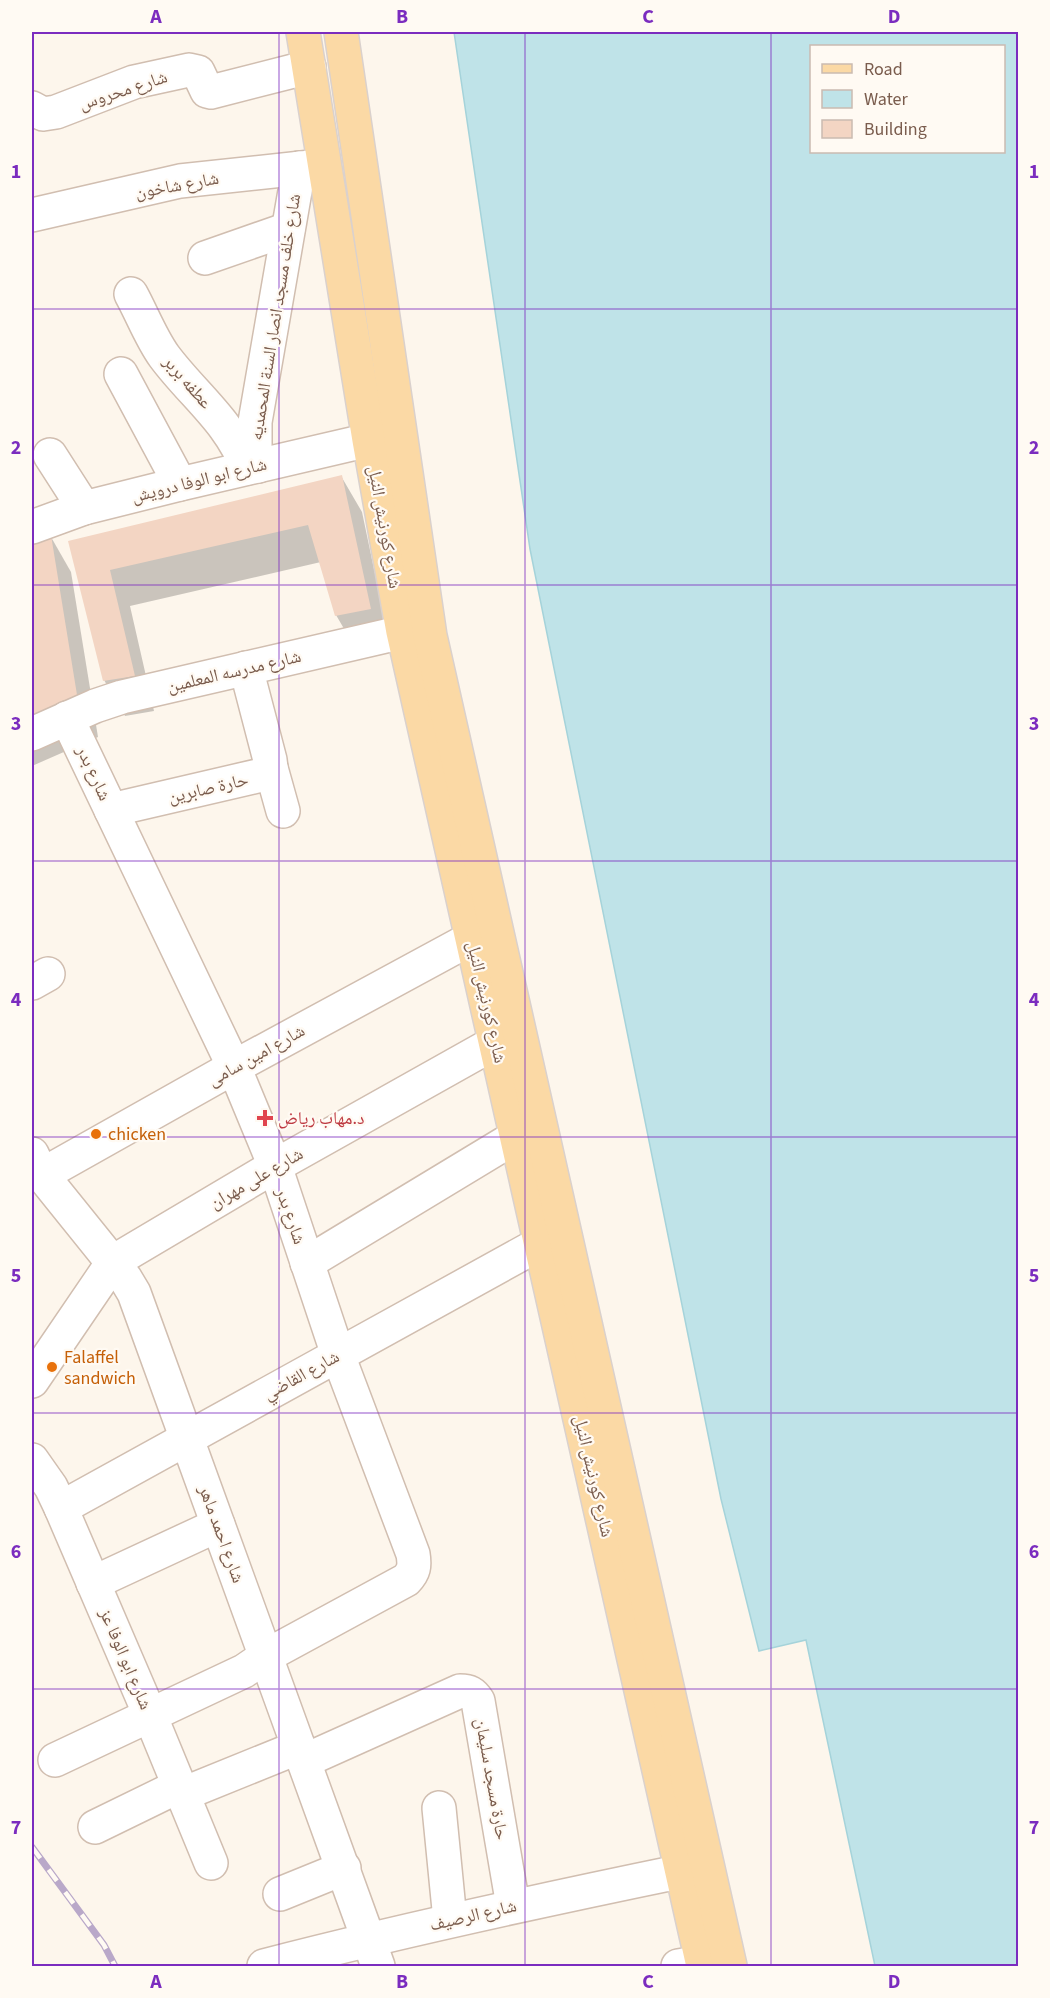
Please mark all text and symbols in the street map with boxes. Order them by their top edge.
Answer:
text: A [149,3,162,31]
text: B [396,3,408,31]
text: C [642,3,654,31]
text: D [888,3,900,31]
legend [810,45,1005,153]
text: Road [864,57,903,82]
street label: شارع محروس [76,64,171,117]
text: Water [864,87,908,112]
text: Building [864,117,927,142]
text: 1 [11,158,21,186]
text: 1 [1029,158,1039,186]
street label: شارع شاخون [133,166,221,205]
street label: شارع خلف مسجد انصار السنة المحمديه [244,192,307,442]
street label: عطفه بربر [157,349,218,415]
text: 2 [11,434,21,462]
text: 2 [1029,434,1039,462]
street label: شارع ابو الوفا درويش [129,452,269,509]
street label: شارع كورنيش النيل [361,464,408,591]
street label: شارع مدرسه المعلمين [165,644,304,699]
text: 3 [11,710,21,738]
text: 3 [1029,710,1039,738]
street label: شارع بدر [69,741,117,805]
street label: حارة صابرين [166,767,251,810]
street label: شارع كورنيش النيل [460,939,513,1066]
text: 4 [11,986,22,1014]
text: 4 [1029,986,1040,1014]
street label: شارع امين سامى [203,1018,309,1093]
place label: د.مهاب رياض [278,1106,364,1131]
marker: د.مهاب رياض [256,1109,274,1127]
place label: chicken [108,1122,166,1147]
marker: chicken [89,1127,103,1141]
street label: شارع على مهران [205,1141,308,1215]
street label: شارع بدر [269,1184,312,1248]
text: 5 [11,1262,21,1290]
text: 5 [1029,1262,1039,1290]
street label: شارع القاضي [258,1344,345,1408]
place label: Falaffel sandwich [64,1345,136,1391]
marker: Falaffel sandwich [45,1360,59,1374]
street label: شارع كورنيش النيل [567,1413,620,1540]
street label: شارع احمد ماهر [192,1481,251,1587]
text: 6 [11,1538,21,1566]
text: 6 [1029,1538,1039,1566]
street label: شارع ابو الوفا عز [93,1604,158,1714]
street label: حارة مسجد سليمان [468,1716,515,1842]
text: 7 [11,1814,21,1842]
text: 7 [1029,1814,1039,1842]
street label: شارع الرصيف [427,1893,519,1938]
text: A [149,1968,162,1996]
text: B [396,1968,408,1996]
text: C [642,1968,654,1996]
text: D [888,1968,900,1996]

